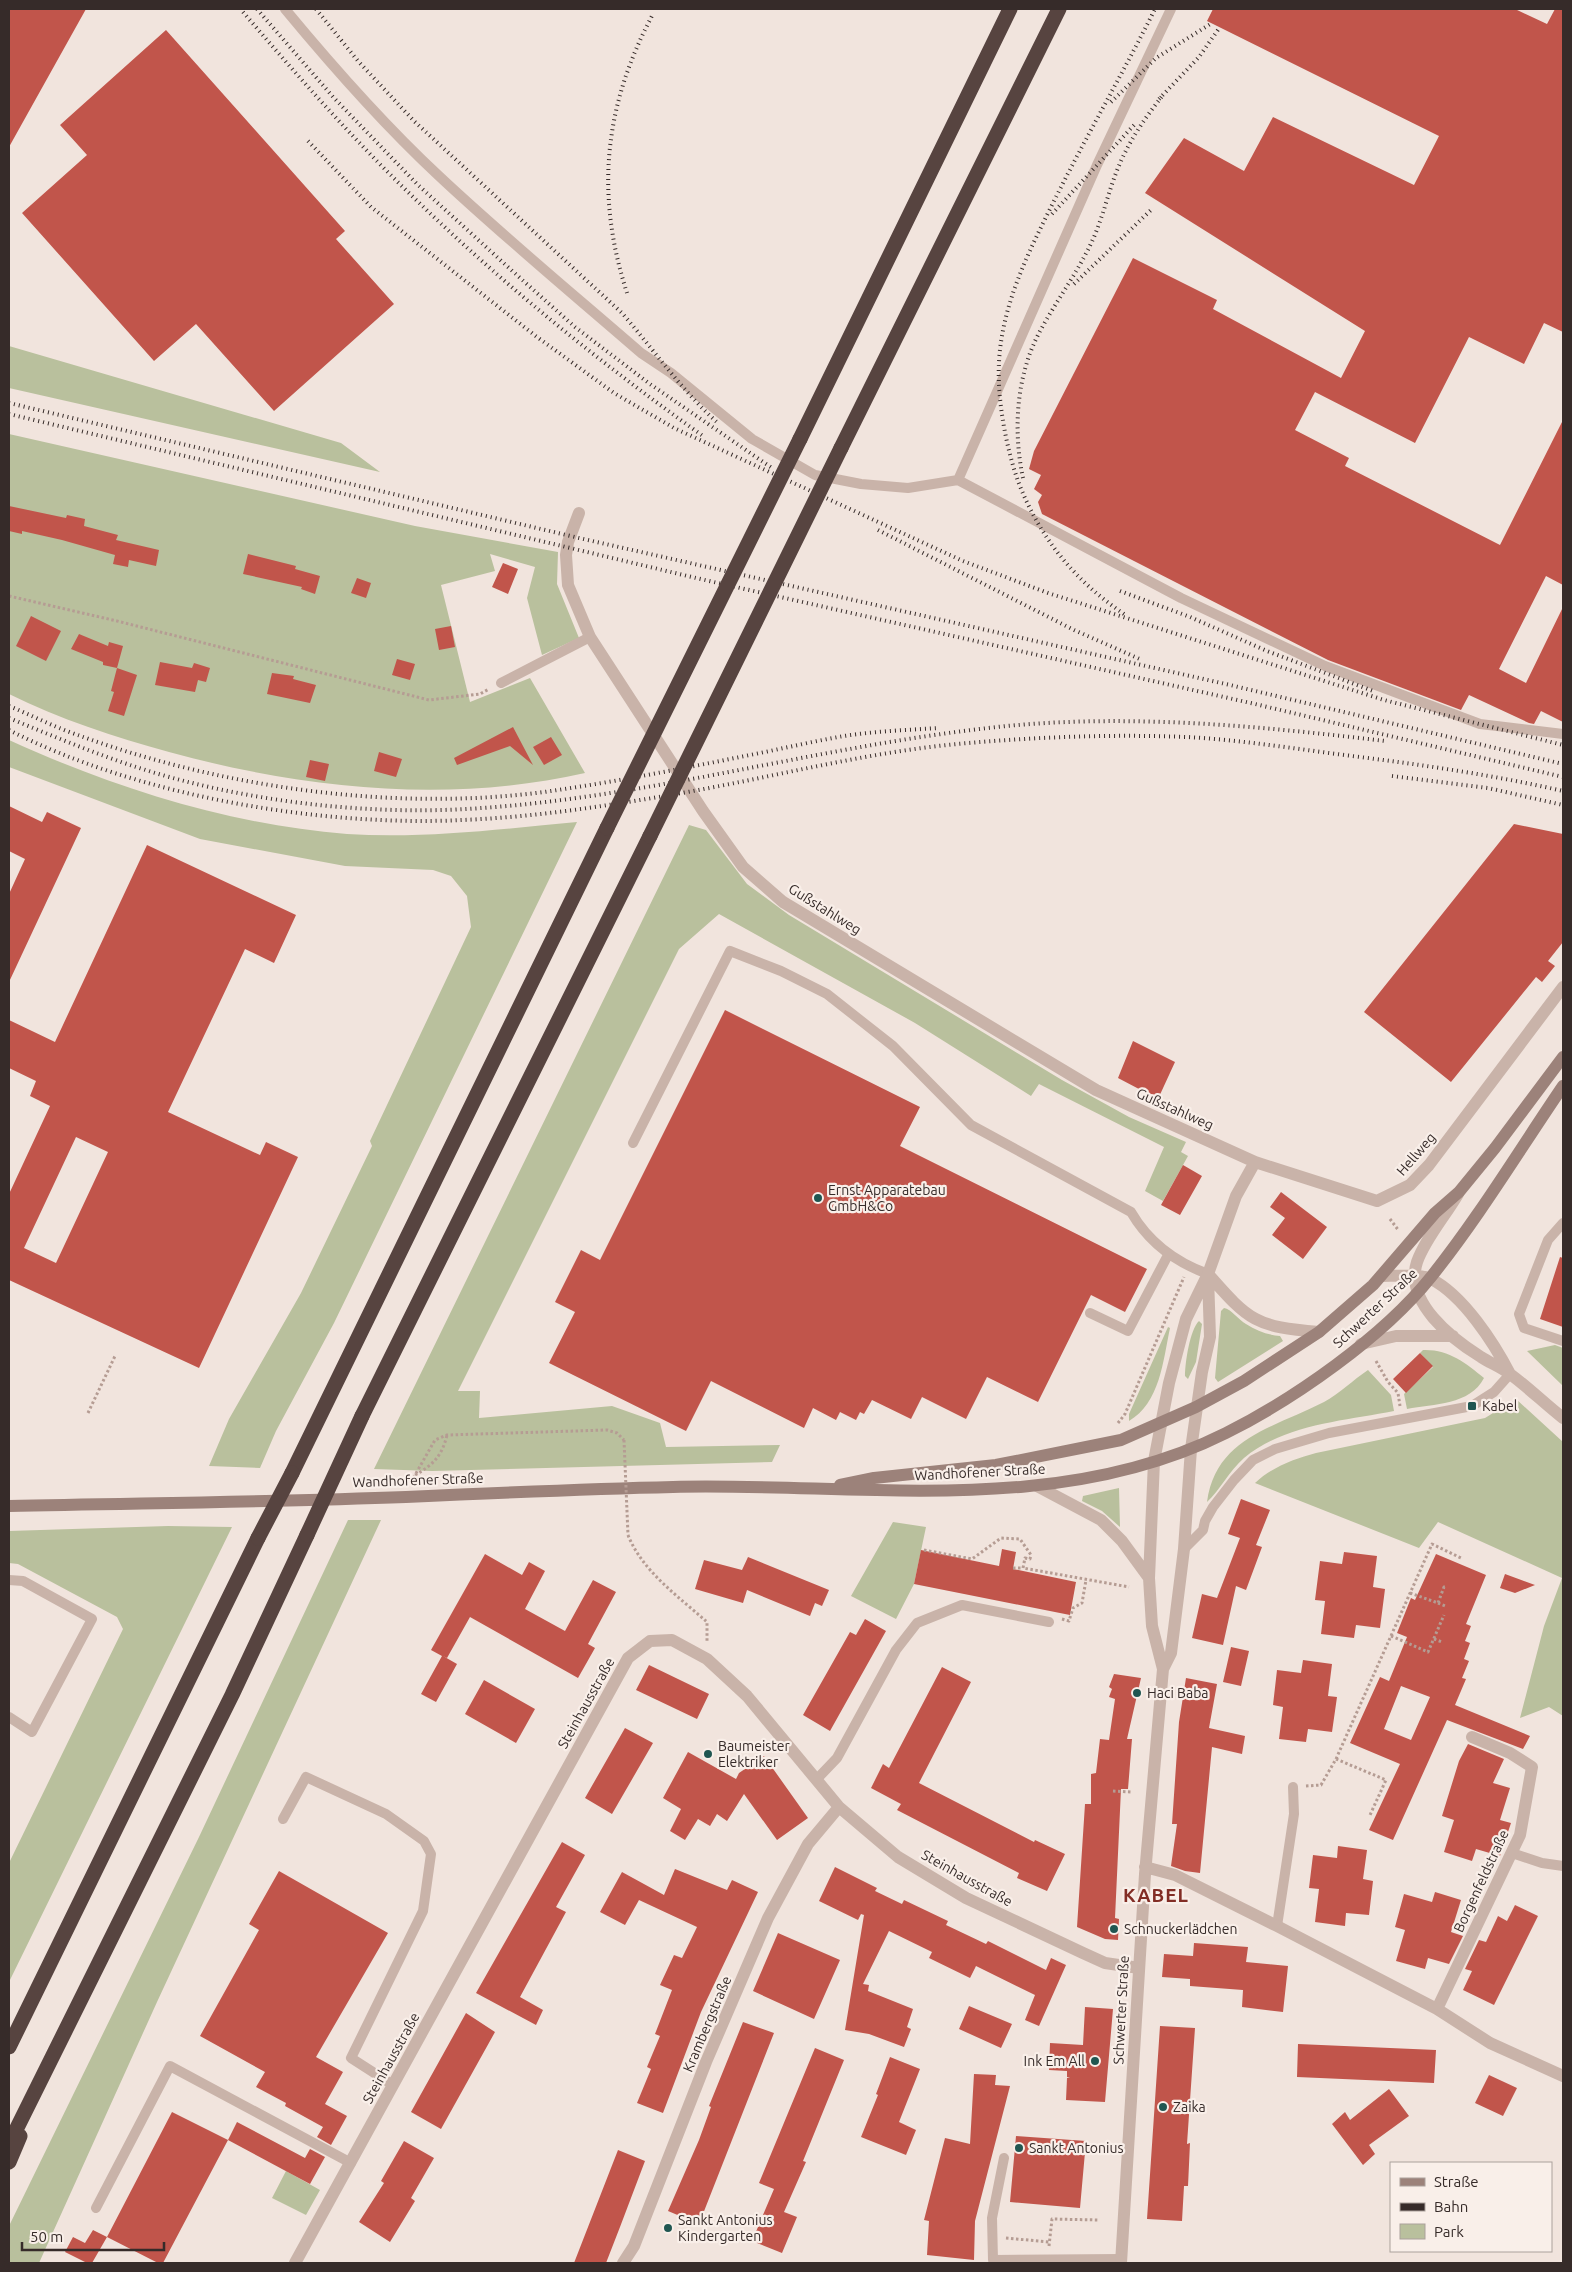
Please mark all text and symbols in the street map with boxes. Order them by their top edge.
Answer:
street label: Gußstahlweg [786,880,864,938]
street label: Gußstahlweg [1134,1085,1216,1133]
street label: Hellweg [1393,1129,1439,1179]
place label: Ernst Apparatebau GmbH&Co [828,1182,946,1214]
marker: Ernst Apparatebau GmbH&Co [812,1192,824,1204]
street label: Schwerter Straße [1330,1265,1420,1351]
place label: Kabel [1482,1398,1518,1414]
marker: Kabel [1466,1400,1478,1412]
street label: Wandhofener Straße [914,1461,1046,1483]
street label: Wandhofener Straße [352,1470,484,1490]
street label: Steinhausstraße [554,1655,618,1751]
place label: Haci Baba [1147,1685,1209,1701]
marker: Haci Baba [1131,1687,1143,1699]
place label: Baumeister Elektriker [718,1738,791,1770]
marker: Baumeister Elektriker [702,1748,714,1760]
street label: Borgenfeldstraße [1450,1827,1512,1935]
street label: Steinhausstraße [919,1846,1015,1910]
district label: KABEL [1123,1884,1189,1906]
place label: Schnuckerlädchen [1124,1921,1238,1937]
marker: Schnuckerlädchen [1108,1923,1120,1935]
street label: Schwerter Straße [1110,1955,1132,2065]
street label: Krambergstraße [680,1974,734,2074]
street label: Steinhausstraße [359,2010,423,2106]
place label: Ink Em All [1024,2053,1085,2069]
marker: Ink Em All [1089,2055,1101,2067]
place label: Zaika [1173,2099,1206,2115]
marker: Zaika [1157,2101,1169,2113]
place label: Sankt Antonius [1029,2140,1124,2156]
marker: Sankt Antonius [1013,2142,1025,2154]
legend [1390,2162,1552,2252]
text: Straße [1434,2173,1478,2190]
text: Bahn [1434,2198,1468,2215]
place label: Sankt Antonius Kindergarten [678,2212,773,2244]
scale bar [22,2220,165,2252]
marker: Sankt Antonius Kindergarten [662,2222,674,2234]
text: Park [1434,2223,1464,2240]
text: 50 m [30,2228,63,2245]

